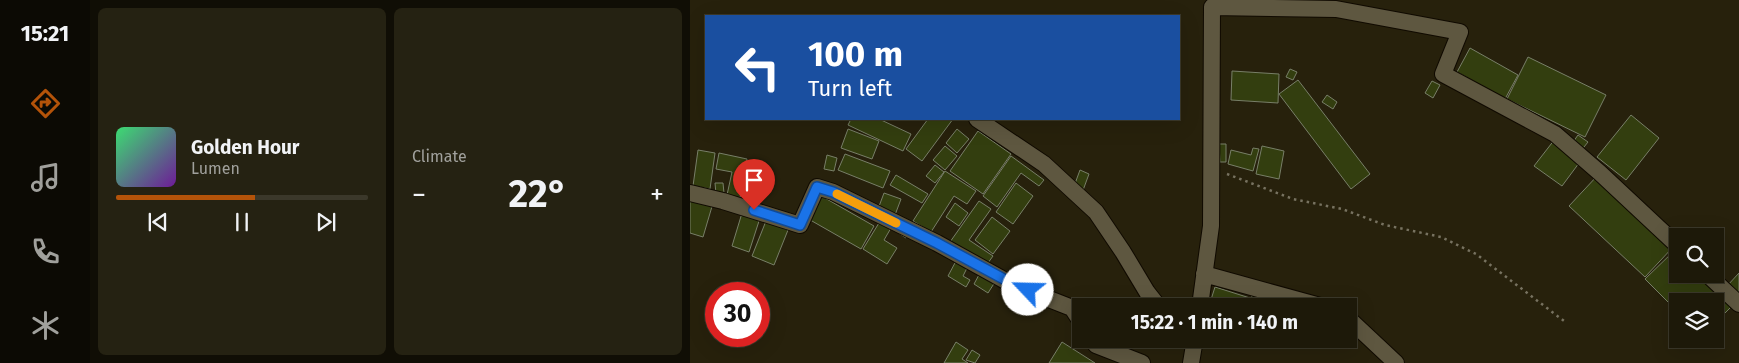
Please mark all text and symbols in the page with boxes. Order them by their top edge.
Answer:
text: 15:21 [21,20,69,47]
text: 100 m [808,33,903,75]
icon: left [725,35,790,100]
text: Turn left [808,75,892,102]
icon: directions [28,86,63,121]
text: Golden Hour [191,136,300,159]
text: Climate [412,147,467,166]
text: Lumen [191,159,240,178]
pin [733,159,775,210]
icon: music [28,160,63,195]
icon: arrive [740,166,768,194]
text: 22° [508,171,568,217]
text: − [412,178,426,211]
text: + [650,178,664,211]
icon: previous [144,208,172,236]
icon: pause [228,208,256,236]
icon: next [312,208,340,236]
map controls [1669,228,1724,348]
button: search [1669,228,1724,283]
icon: phone [28,234,63,269]
position arrow [1001,263,1053,315]
speed limit sign: 30 [705,282,770,347]
button: layers [1669,293,1724,348]
icon: climate [28,308,63,343]
text: 15:22 · 1 min · 140 m [1131,311,1298,334]

